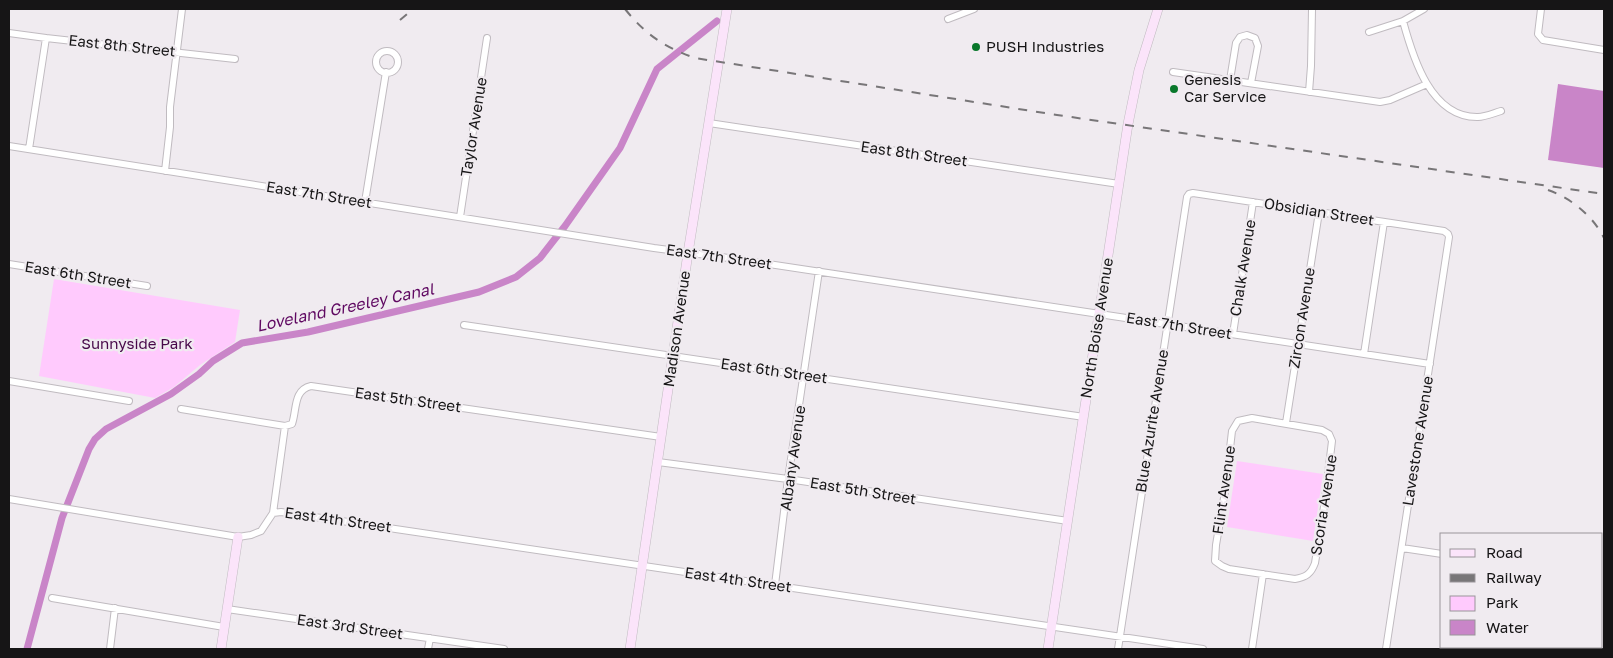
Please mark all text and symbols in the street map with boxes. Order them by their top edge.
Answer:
street label: East 8th Street [68,30,177,60]
place label: PUSH Industries [986,37,1104,55]
marker: PUSH Industries [970,41,982,53]
place label: Genesis Car Service [1184,70,1266,105]
street label: Taylor Avenue [456,75,490,178]
marker: Genesis Car Service [1168,83,1180,95]
street label: East 8th Street [860,137,969,169]
street label: East 7th Street [265,177,373,211]
street label: Obsidian Street [1263,193,1376,229]
street label: Chalk Avenue [1225,218,1259,318]
street label: East 7th Street [665,240,773,272]
street label: North Boise Avenue [1076,256,1116,399]
street label: East 6th Street [24,257,133,291]
street label: Zircon Avenue [1284,266,1318,370]
street label: Madison Avenue [659,269,693,388]
water label: Loveland Greeley Canal [255,278,436,336]
street label: East 7th Street [1125,308,1233,342]
park label: Sunnyside Park [81,334,193,352]
street label: Blue Azurite Avenue [1131,348,1171,494]
street label: East 6th Street [720,354,829,386]
street label: Lavestone Avenue [1398,374,1436,507]
street label: East 5th Street [354,383,463,415]
street label: Albany Avenue [776,404,808,512]
street label: Flint Avenue [1208,444,1238,535]
street label: Scoria Avenue [1306,453,1340,557]
street label: East 5th Street [809,473,918,507]
street label: East 4th Street [284,503,393,535]
legend [1440,533,1603,648]
text: Road [1486,543,1523,561]
street label: East 4th Street [684,563,793,595]
text: Railway [1486,568,1542,586]
text: Park [1486,593,1519,611]
street label: East 3rd Street [296,610,404,642]
text: Water [1486,618,1529,636]

